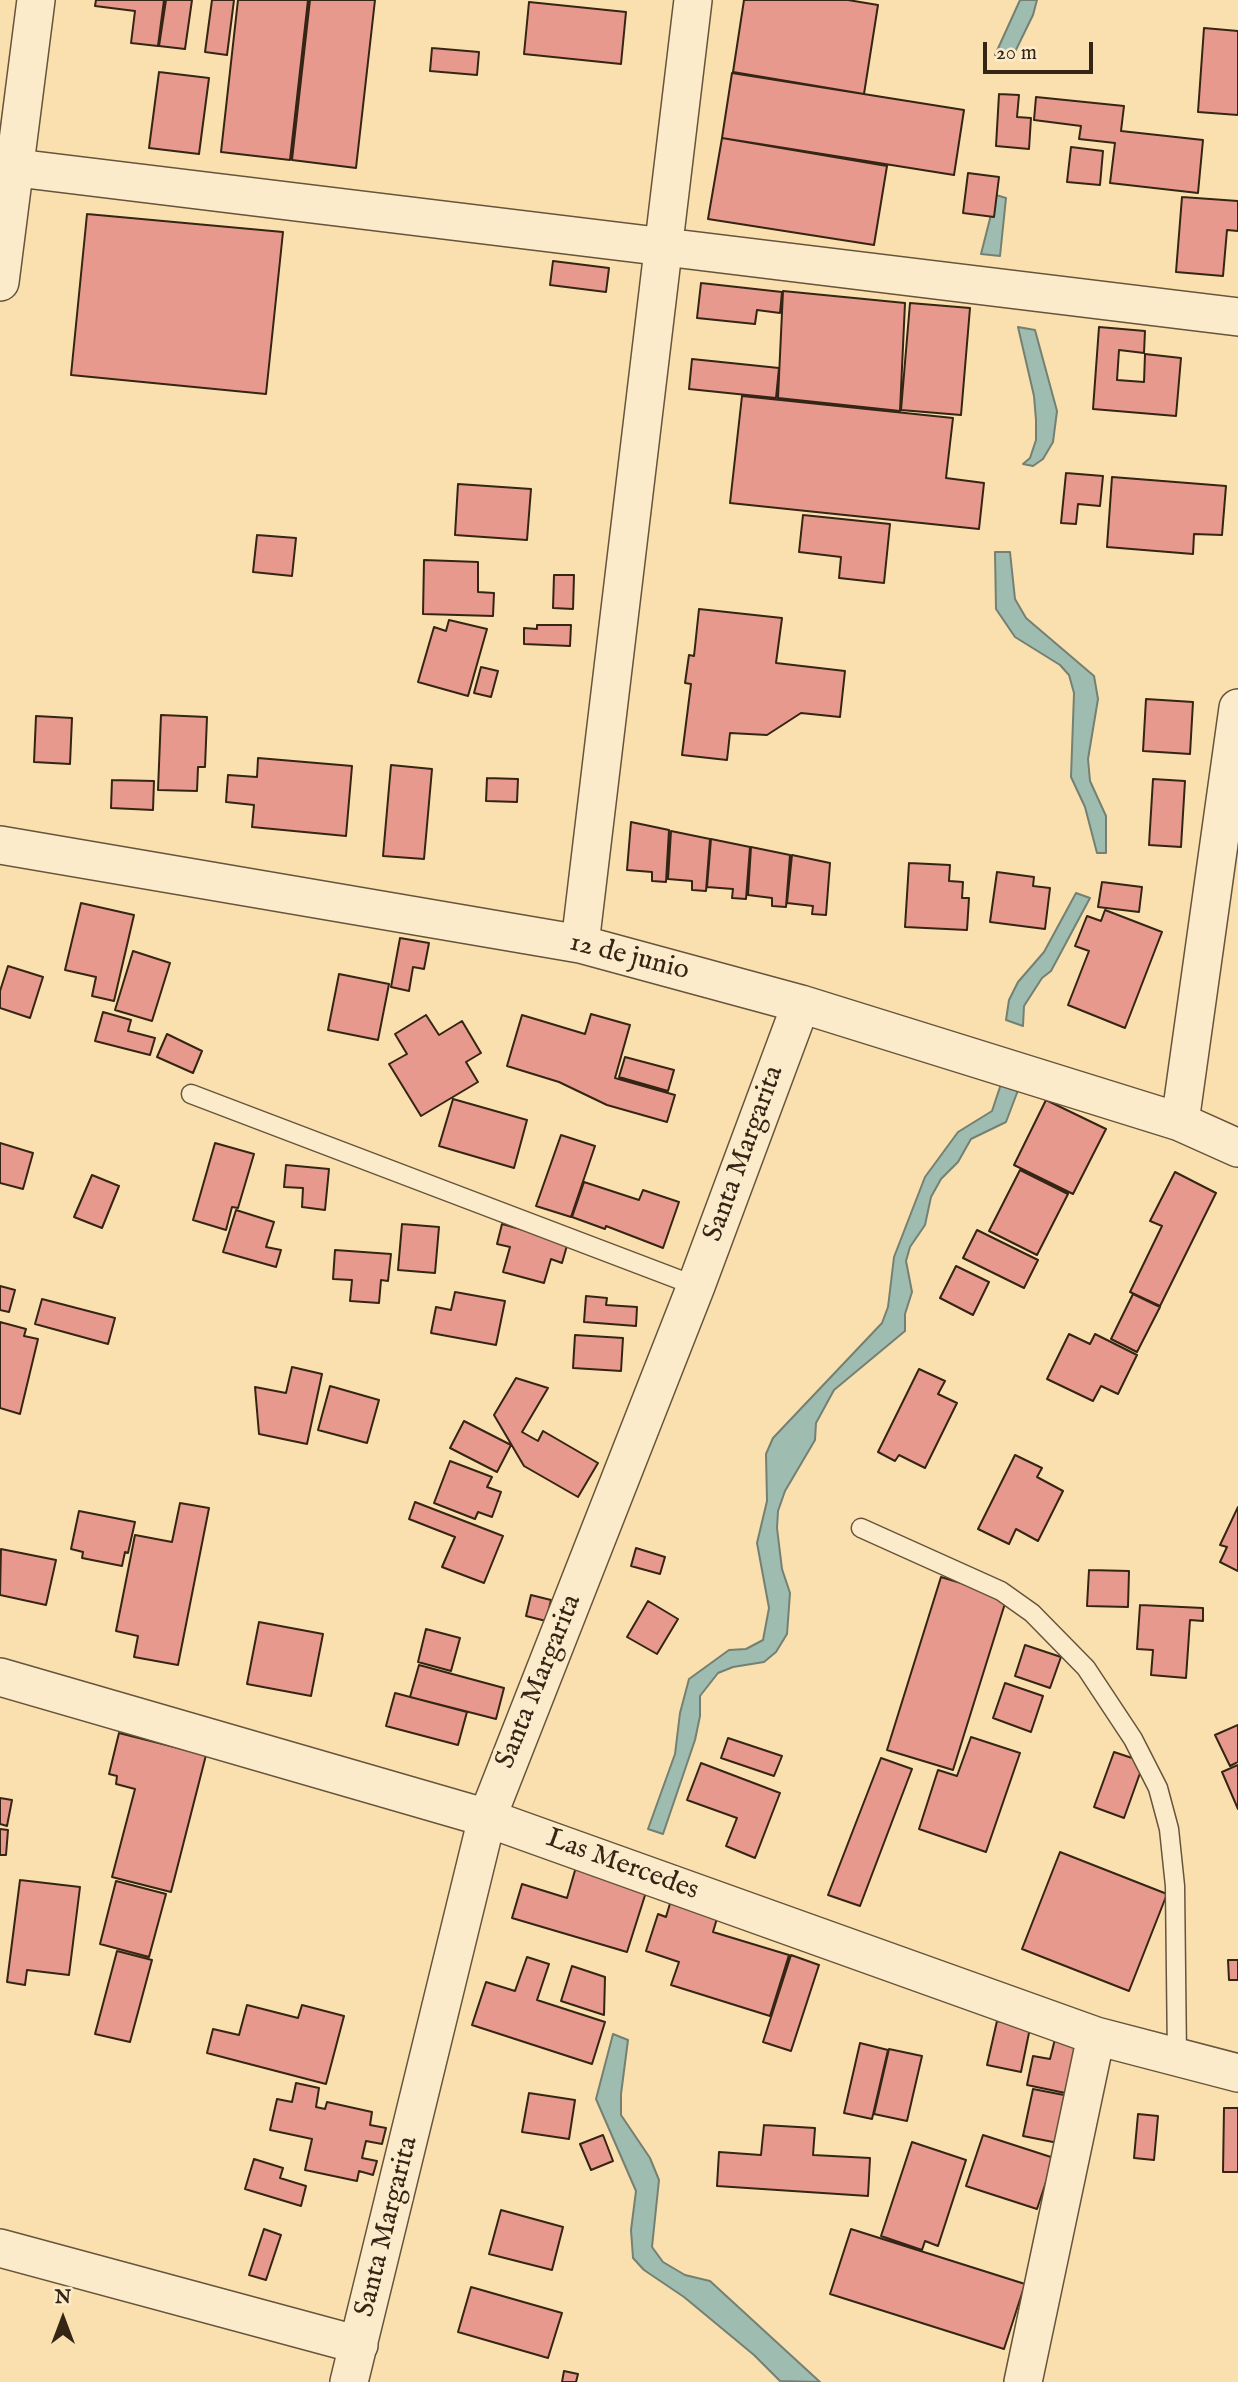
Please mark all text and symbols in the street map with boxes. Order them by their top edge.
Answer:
scale bar [986,28,1096,72]
text: 20 m [996,40,1037,67]
street label: 12 de junio [566,927,692,989]
street label: Santa Margarita [698,1062,792,1246]
street label: Santa Margarita [490,1590,590,1774]
street label: Las Mercedes [541,1823,703,1909]
street label: Santa Margarita [349,2133,427,2321]
north arrow [28,2284,98,2354]
text: N [55,2286,71,2310]

